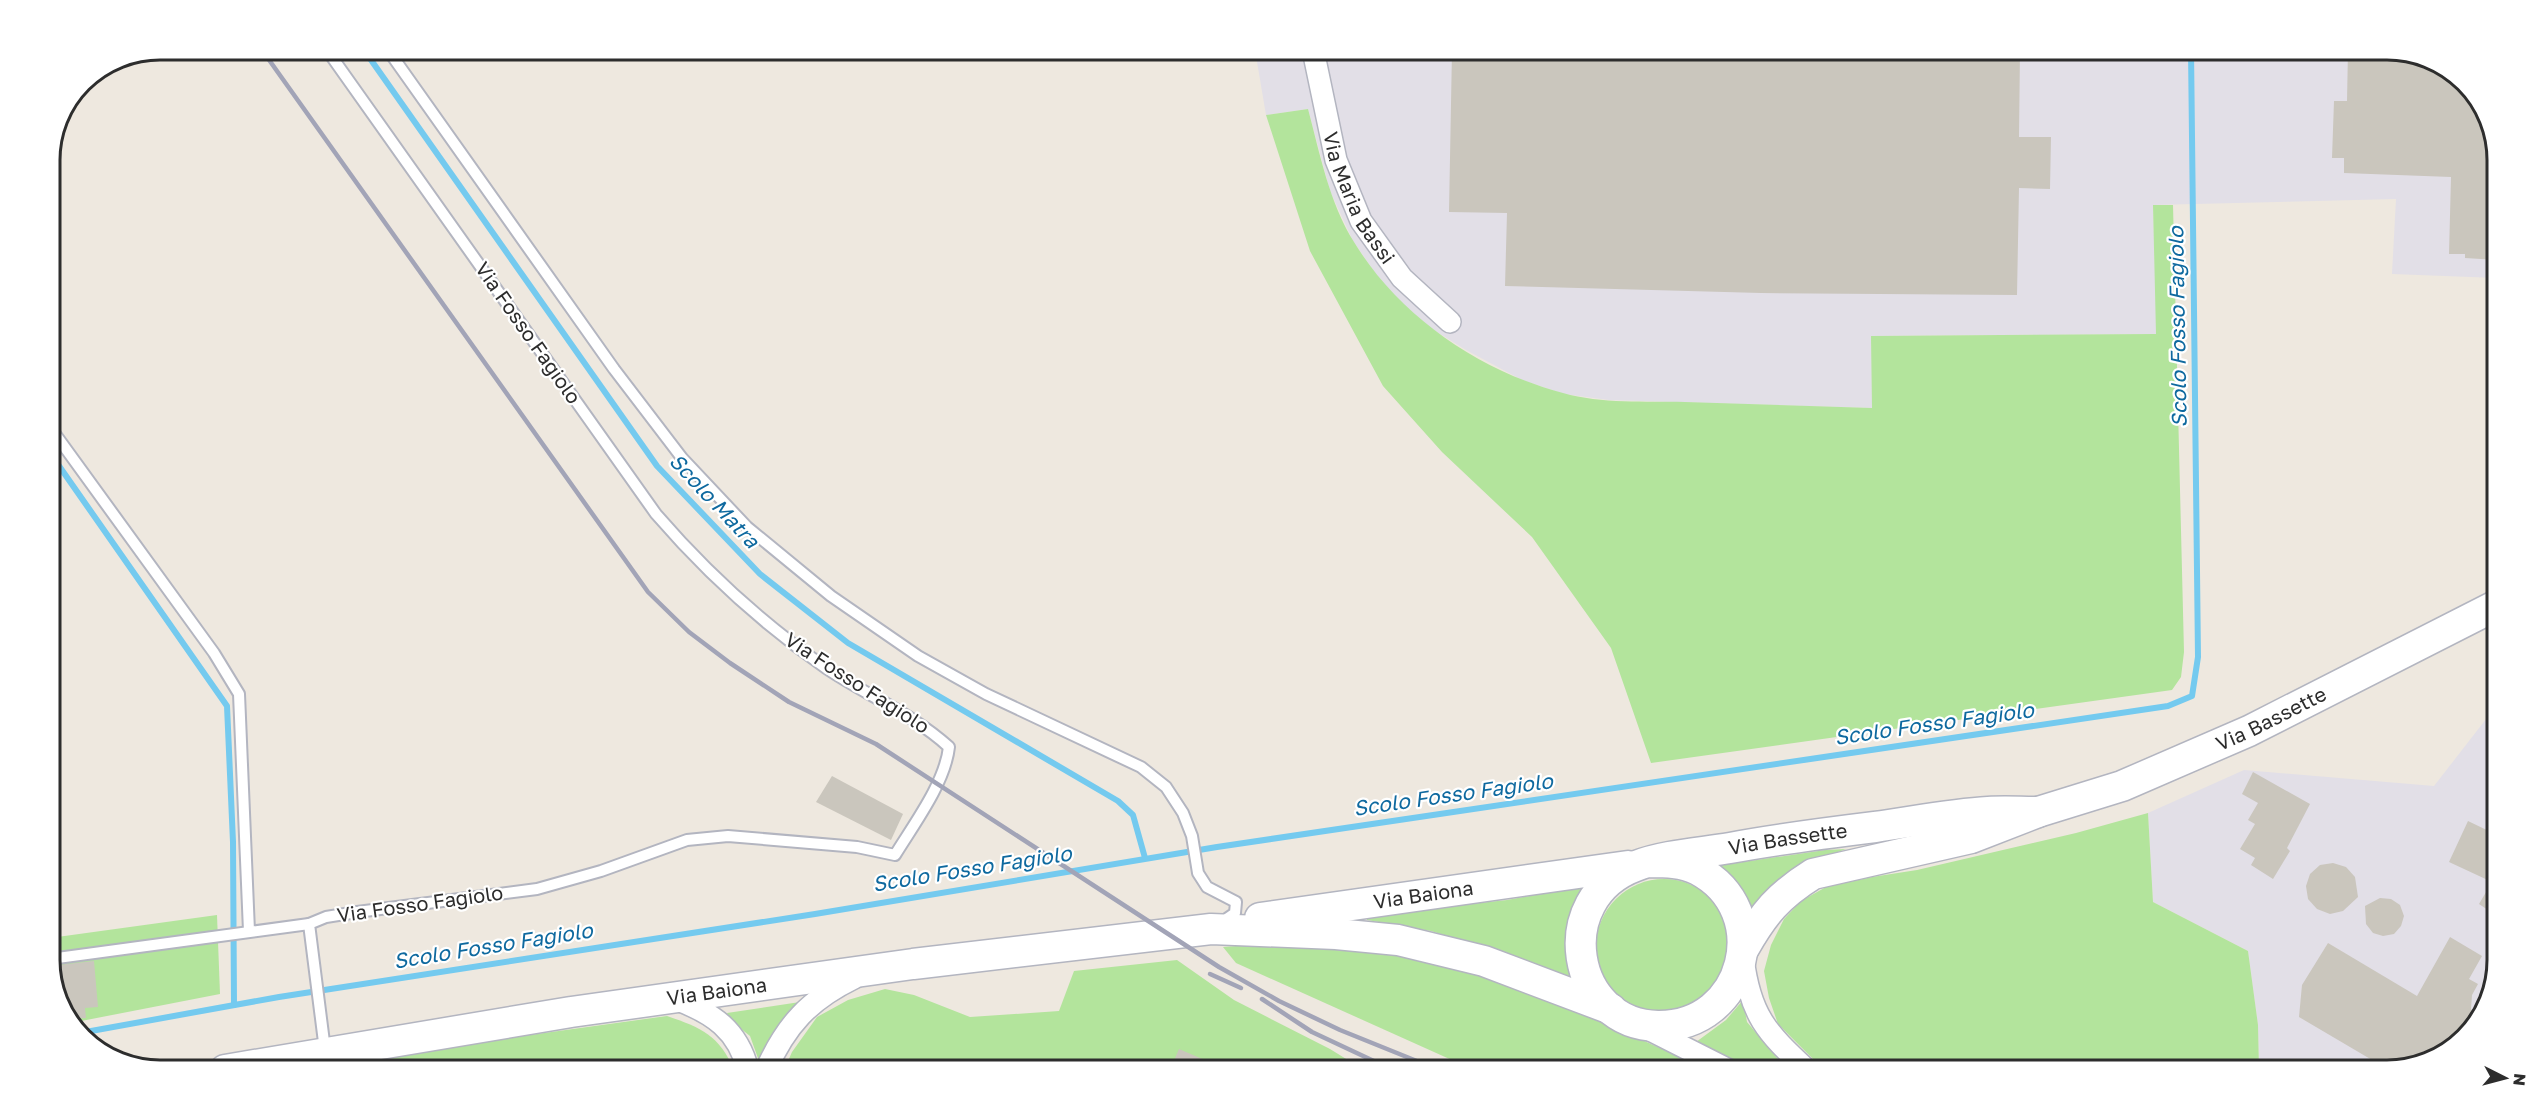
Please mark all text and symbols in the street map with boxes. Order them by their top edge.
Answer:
street label: Via Maria Bassi [1319,129,1401,268]
water label: Scolo Fosso Fagiolo [2162,225,2192,428]
street label: Via Fosso Fagiolo [471,257,587,408]
water label: Scolo Matra [664,448,766,554]
street label: Via Fosso Fagiolo [781,626,934,738]
street label: Via Bassette [2212,681,2330,755]
water label: Scolo Fosso Fagiolo [1833,696,2037,750]
water label: Scolo Fosso Fagiolo [1352,767,1556,821]
street label: Via Bassette [1726,818,1849,859]
water label: Scolo Fosso Fagiolo [871,839,1075,897]
street label: Via Baiona [1372,875,1475,913]
street label: Via Fosso Fagiolo [335,879,505,927]
water label: Scolo Fosso Fagiolo [392,916,596,974]
street label: Via Baiona [665,972,768,1009]
north arrow [2475,1048,2535,1108]
text: N [2509,1072,2530,1087]

